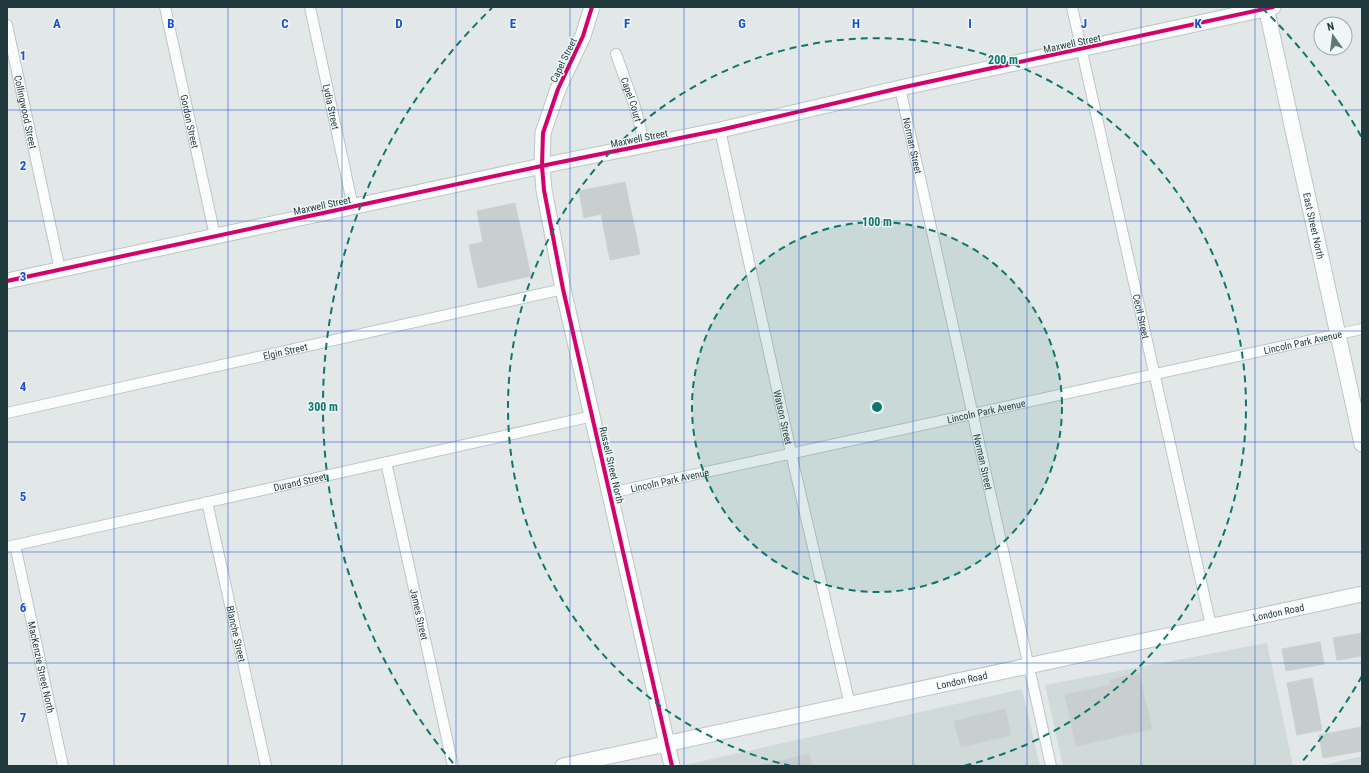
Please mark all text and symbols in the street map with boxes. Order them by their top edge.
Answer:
text: A [53,16,61,31]
text: B [167,16,175,31]
text: C [281,16,289,31]
text: D [395,16,403,31]
text: E [510,16,517,31]
text: F [624,16,630,31]
text: G [738,16,746,31]
text: H [852,16,860,31]
text: I [968,16,972,31]
text: J [1081,16,1087,31]
text: K [1194,16,1202,31]
north arrow [1313,16,1353,56]
text: N [1326,20,1336,34]
street label: Maxwell Street [1042,32,1102,55]
street label: Capel Street [548,36,579,84]
text: 1 [20,48,26,63]
text: 200 m [988,53,1018,67]
street label: Collingwood Street [12,74,39,150]
street label: Capel Court [619,76,644,123]
street label: Lydia Street [321,83,341,131]
street label: Gordon Street [178,94,201,149]
street label: Norman Street [901,117,924,175]
street label: Maxwell Street [609,128,669,149]
text: 2 [20,158,27,173]
street label: East Street North [1301,192,1326,260]
street label: Maxwell Street [292,194,352,217]
text: 100 m [862,215,892,229]
text: 3 [20,269,26,284]
street label: Cecil Street [1131,293,1151,340]
street label: Lincoln Park Avenue [1263,328,1343,356]
street label: Elgin Street [262,341,309,362]
text: 4 [20,379,27,394]
street label: Watson Street [771,389,794,446]
street label: Lincoln Park Avenue [946,397,1027,425]
text: 300 m [308,400,338,414]
centre of rings [870,400,884,414]
street label: Russell Street North [597,425,626,505]
street label: Norman Street [971,433,994,491]
street label: Lincoln Park Avenue [629,467,710,494]
street label: Durand Street [272,471,327,493]
text: 5 [20,489,27,504]
street label: James Street [408,588,430,641]
text: 6 [20,600,27,615]
street label: London Road [1252,602,1305,623]
street label: Blanche Street [224,605,248,663]
street label: MacKenzie Street North [26,620,56,714]
street label: London Road [935,670,989,691]
text: 7 [20,710,27,725]

